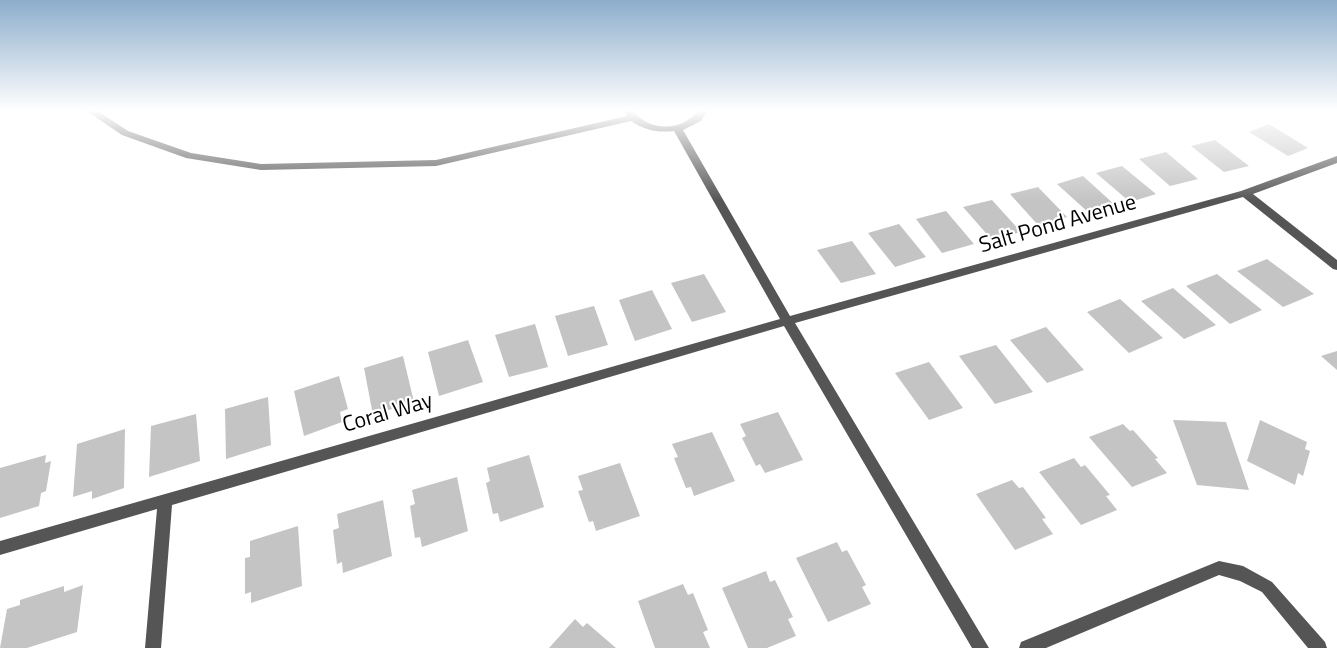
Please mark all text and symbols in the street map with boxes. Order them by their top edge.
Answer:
street label: Salt Pond Avenue [976,190,1140,260]
street label: Coral Way [340,389,436,439]

